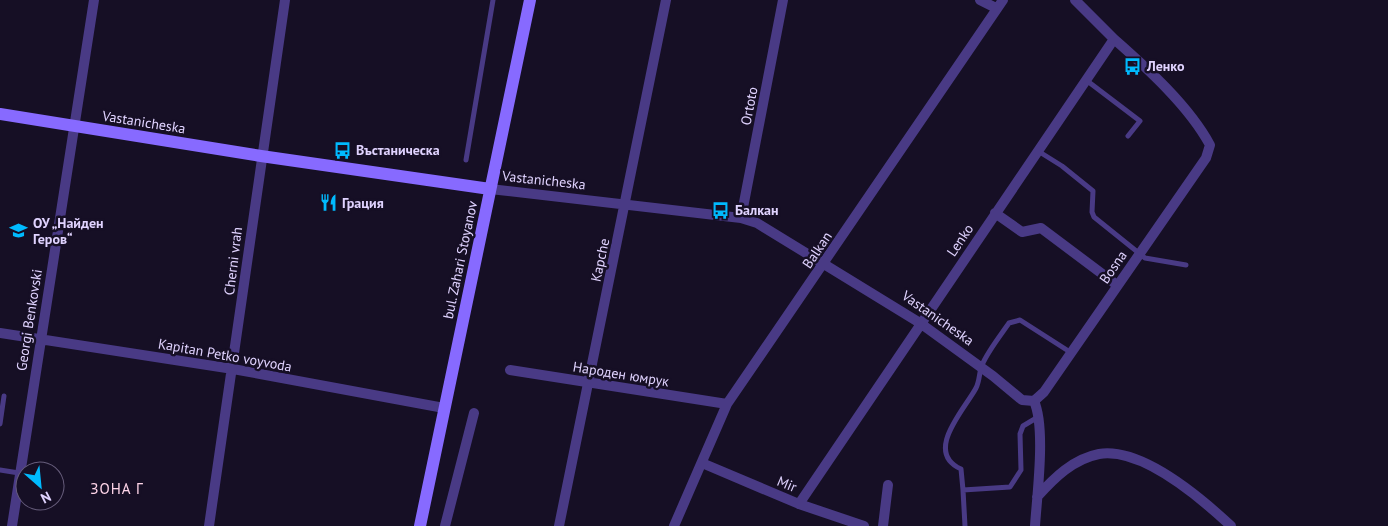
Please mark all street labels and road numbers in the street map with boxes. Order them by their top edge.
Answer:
street label: Ortoto [736,85,762,127]
street label: Vastanicheska [100,106,187,137]
street label: Vastanicheska [500,167,587,193]
street label: bul. Zahari Stoyanov [439,199,481,321]
street label: Lenko [943,220,977,260]
street label: Cherni vrah [220,226,246,296]
street label: Balkan [798,228,836,272]
street label: Kapche [587,237,613,283]
street label: Bosna [1095,247,1131,287]
street label: Georgi Benkovski [12,268,46,372]
street label: Vastanicheska [898,286,978,349]
street label: Kapitan Petko voyvoda [157,334,293,376]
street label: Народен юмрук [572,358,671,391]
street label: Mir [774,472,800,496]

